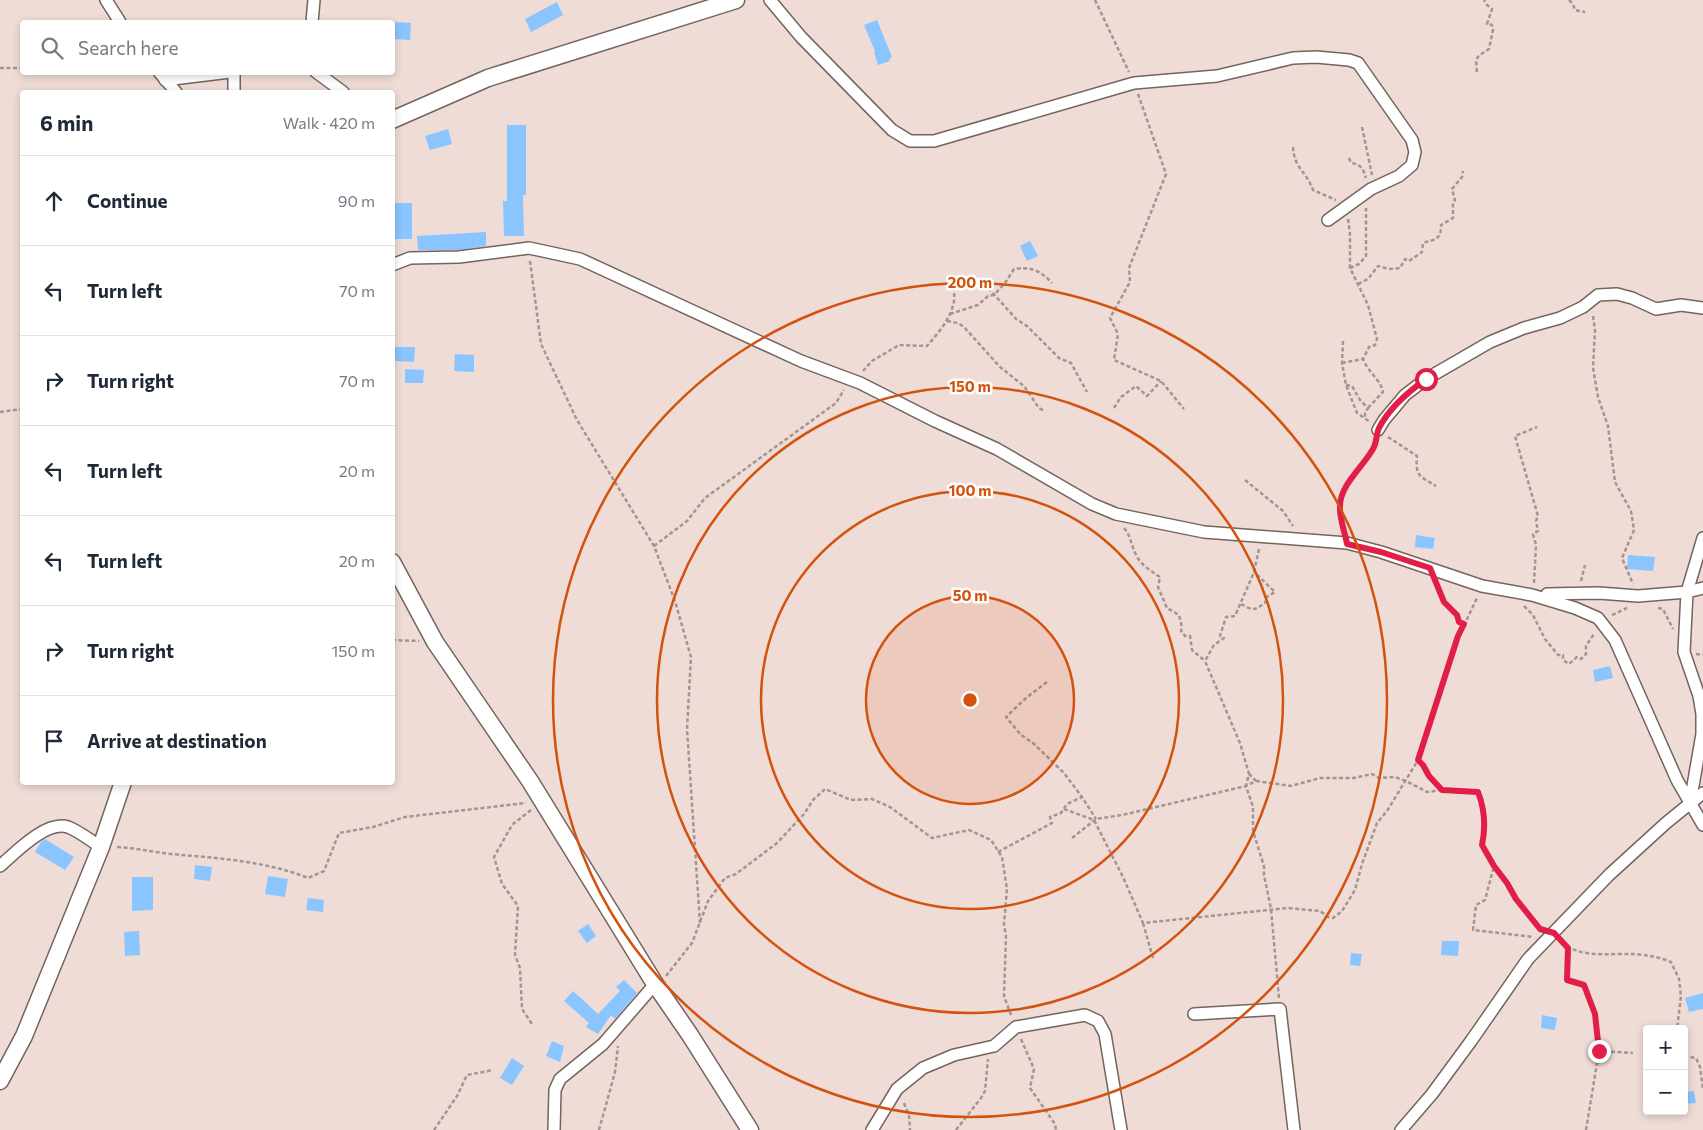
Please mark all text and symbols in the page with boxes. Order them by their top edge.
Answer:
search box [20,20,395,75]
icon: search [38,34,66,62]
text: Search here [78,36,178,59]
text: 6 min [40,110,93,135]
text: Walk · 420 m [283,113,375,132]
icon: ahead [40,187,68,215]
text: Continue [87,189,167,212]
text: 90 m [338,191,375,210]
text: 200 m [948,273,992,291]
icon: left [40,277,68,305]
text: Turn left [87,279,162,302]
text: 70 m [339,281,375,300]
icon: right [40,367,68,395]
route start [1415,368,1438,391]
text: Turn right [87,369,174,392]
text: 70 m [339,371,375,390]
text: 150 m [949,377,991,395]
icon: left [40,457,68,485]
text: Turn left [87,459,162,482]
text: 20 m [339,461,375,480]
text: 100 m [949,481,991,499]
icon: left [40,547,68,575]
text: Turn left [87,549,162,572]
text: 20 m [339,551,375,570]
text: 50 m [953,586,987,604]
icon: right [40,637,68,665]
text: Turn right [87,639,174,662]
text: 150 m [332,641,375,660]
centre of rings [961,691,979,709]
icon: arrive [40,727,68,755]
text: Arrive at destination [87,729,267,752]
map controls [1643,1025,1688,1115]
button: + [1643,1025,1688,1070]
route end [1588,1040,1611,1063]
button: − [1643,1070,1688,1115]

